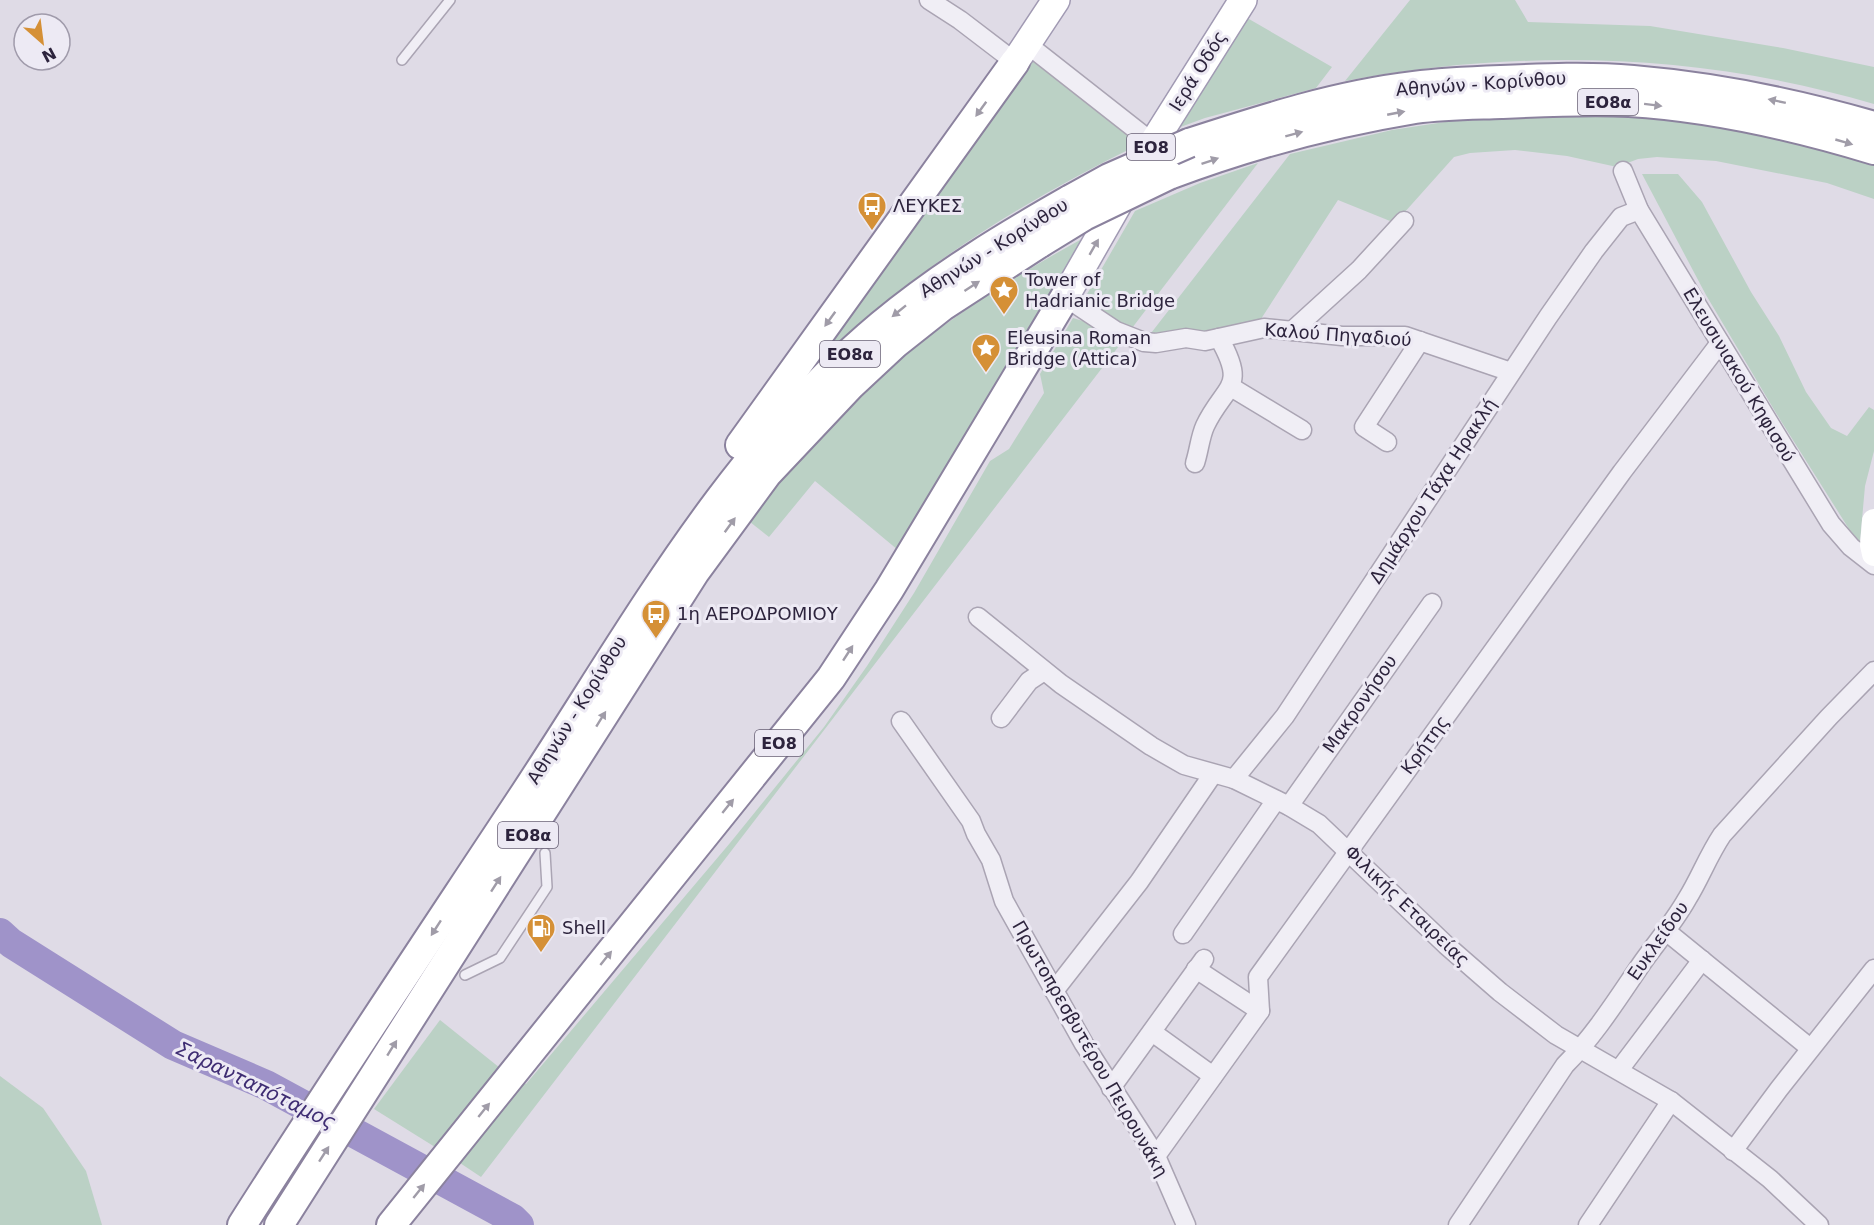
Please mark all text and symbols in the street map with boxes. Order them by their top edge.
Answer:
north arrow [12,12,72,72]
street label: Ιερά Οδός [1165,27,1231,115]
text: N [38,43,59,66]
street label: Αθηνών - Κορίνθου [1395,67,1567,100]
road number: ΕΟ8α [1578,89,1638,115]
one-way arrow [1767,96,1786,105]
one-way arrow [975,101,987,117]
one-way arrow [1644,101,1663,110]
one-way arrow [1387,108,1406,117]
one-way arrow [1285,129,1303,139]
road number: ΕΟ8 [1127,134,1175,160]
one-way arrow [1836,138,1854,147]
one-way arrow [1201,155,1219,165]
bus stop icon: ΛΕΥΚΕΣ [856,190,888,232]
street label: Αθηνών - Κορίνθου [916,193,1072,302]
place label: ΛΕΥΚΕΣ [893,195,962,216]
one-way arrow [1088,238,1098,255]
place label: Tower of Hadrianic Bridge [1024,269,1175,311]
place icon: Tower of Hadrianic Bridge [988,274,1020,316]
one-way arrow [964,280,980,292]
street label: Ελευσινιακού Κηφισού [1679,284,1800,466]
one-way arrow [891,304,906,316]
one-way arrow [825,311,837,326]
street label: Καλού Πηγαδιού [1264,319,1412,350]
place label: Eleusina Roman Bridge (Attica) [1007,327,1151,369]
place icon: Eleusina Roman Bridge (Attica) [970,332,1002,374]
road number: ΕΟ8α [820,341,880,367]
street label: Δημάρχου Τάχα Ηρακλή [1365,394,1500,587]
one-way arrow [724,517,736,533]
bus stop icon: 1η ΑΕΡΟΔΡΟΜΙΟΥ [640,598,672,640]
place label: 1η ΑΕΡΟΔΡΟΜΙΟΥ [677,603,839,624]
street label: Αθηνών - Κορίνθου [522,632,631,788]
one-way arrow [842,645,853,661]
street label: Μακρονήσου [1318,651,1401,757]
one-way arrow [596,711,607,727]
street label: Κρήτης [1396,711,1453,778]
road number: ΕΟ8 [755,730,803,756]
one-way arrow [721,798,734,814]
road number: ΕΟ8α [498,822,558,848]
street label: Φιλικής Εταιρείας [1341,841,1474,971]
one-way arrow [491,876,502,892]
street label: Ευκλείδου [1623,897,1692,984]
fuel station icon: Shell [525,912,557,954]
place label: Shell [562,917,606,938]
street label: Πρωτοπρεσβυτέρου Πειρουνάκη [1008,917,1173,1181]
one-way arrow [431,919,442,936]
one-way arrow [599,950,612,966]
water label: Σαρανταπόταμος [172,1036,340,1134]
one-way arrow [386,1040,397,1056]
one-way arrow [477,1103,489,1118]
one-way arrow [319,1146,330,1162]
one-way arrow [412,1183,425,1198]

